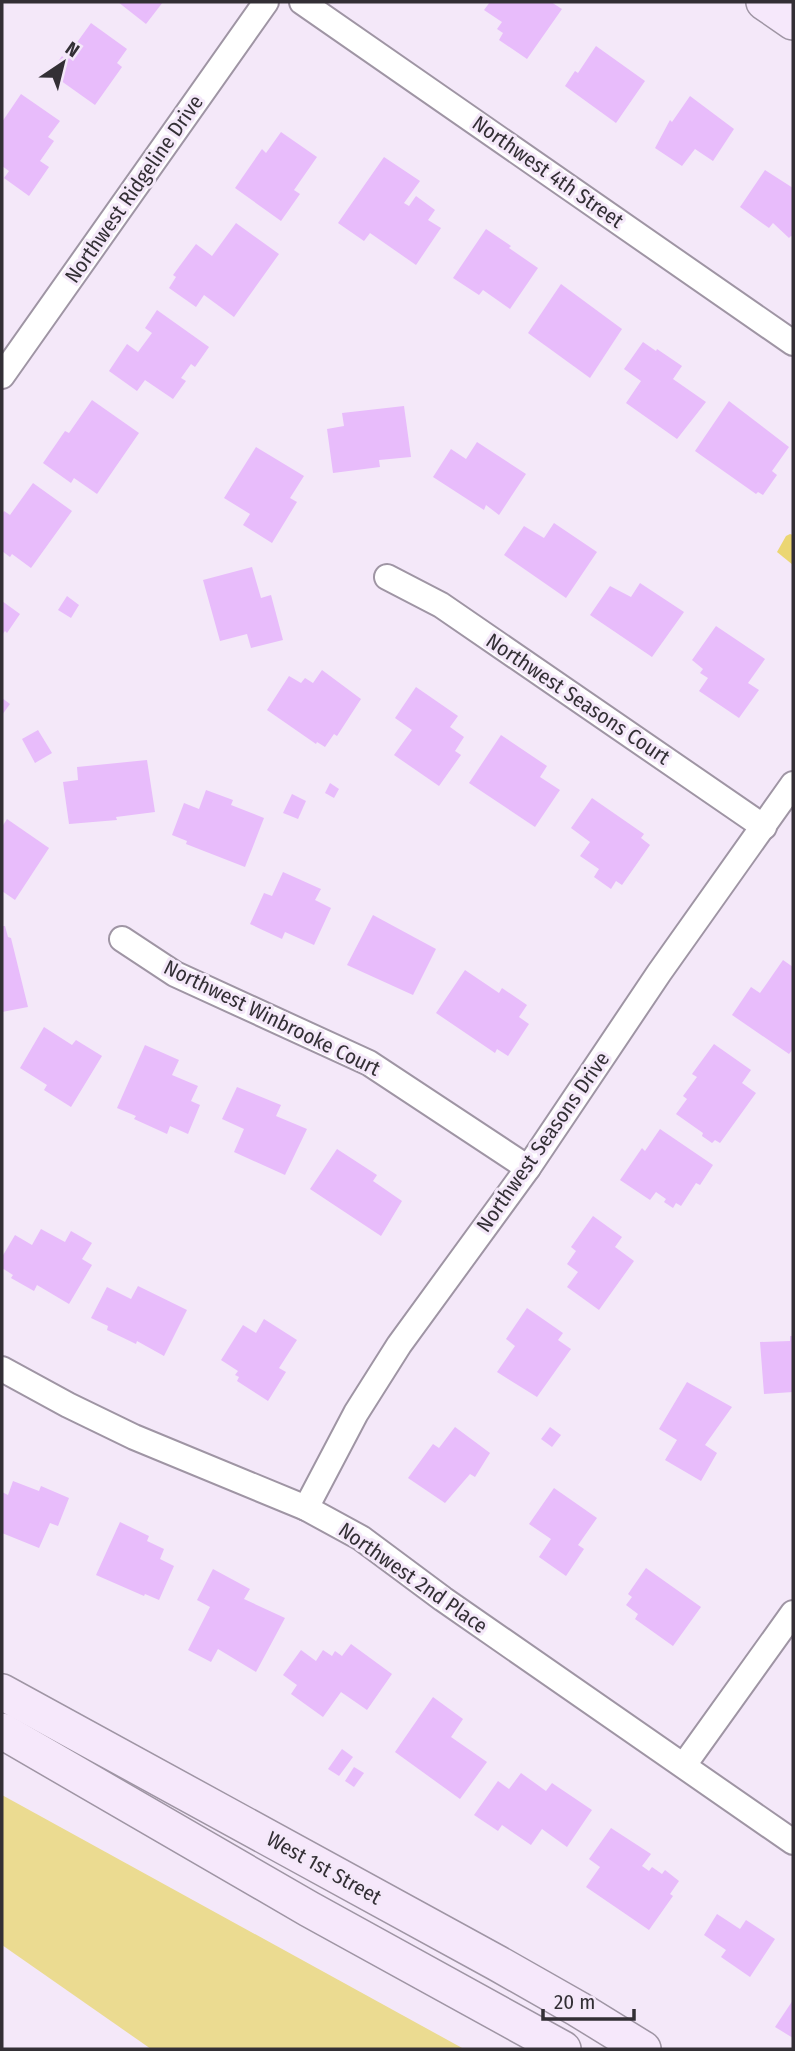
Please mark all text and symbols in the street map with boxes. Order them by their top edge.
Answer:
north arrow [28,28,98,98]
text: N [61,37,84,62]
street label: Northwest Ridgeline Drive [59,90,209,288]
street label: Northwest 4th Street [467,110,629,234]
street label: Northwest Seasons Court [481,628,675,770]
street label: Northwest Winbrooke Court [160,954,385,1082]
street label: Northwest Seasons Drive [471,1047,615,1237]
street label: Northwest 2nd Place [333,1517,493,1639]
street label: West 1st Street [262,1826,386,1910]
scale bar [543,1978,634,2022]
text: 20 m [554,1989,595,2015]

